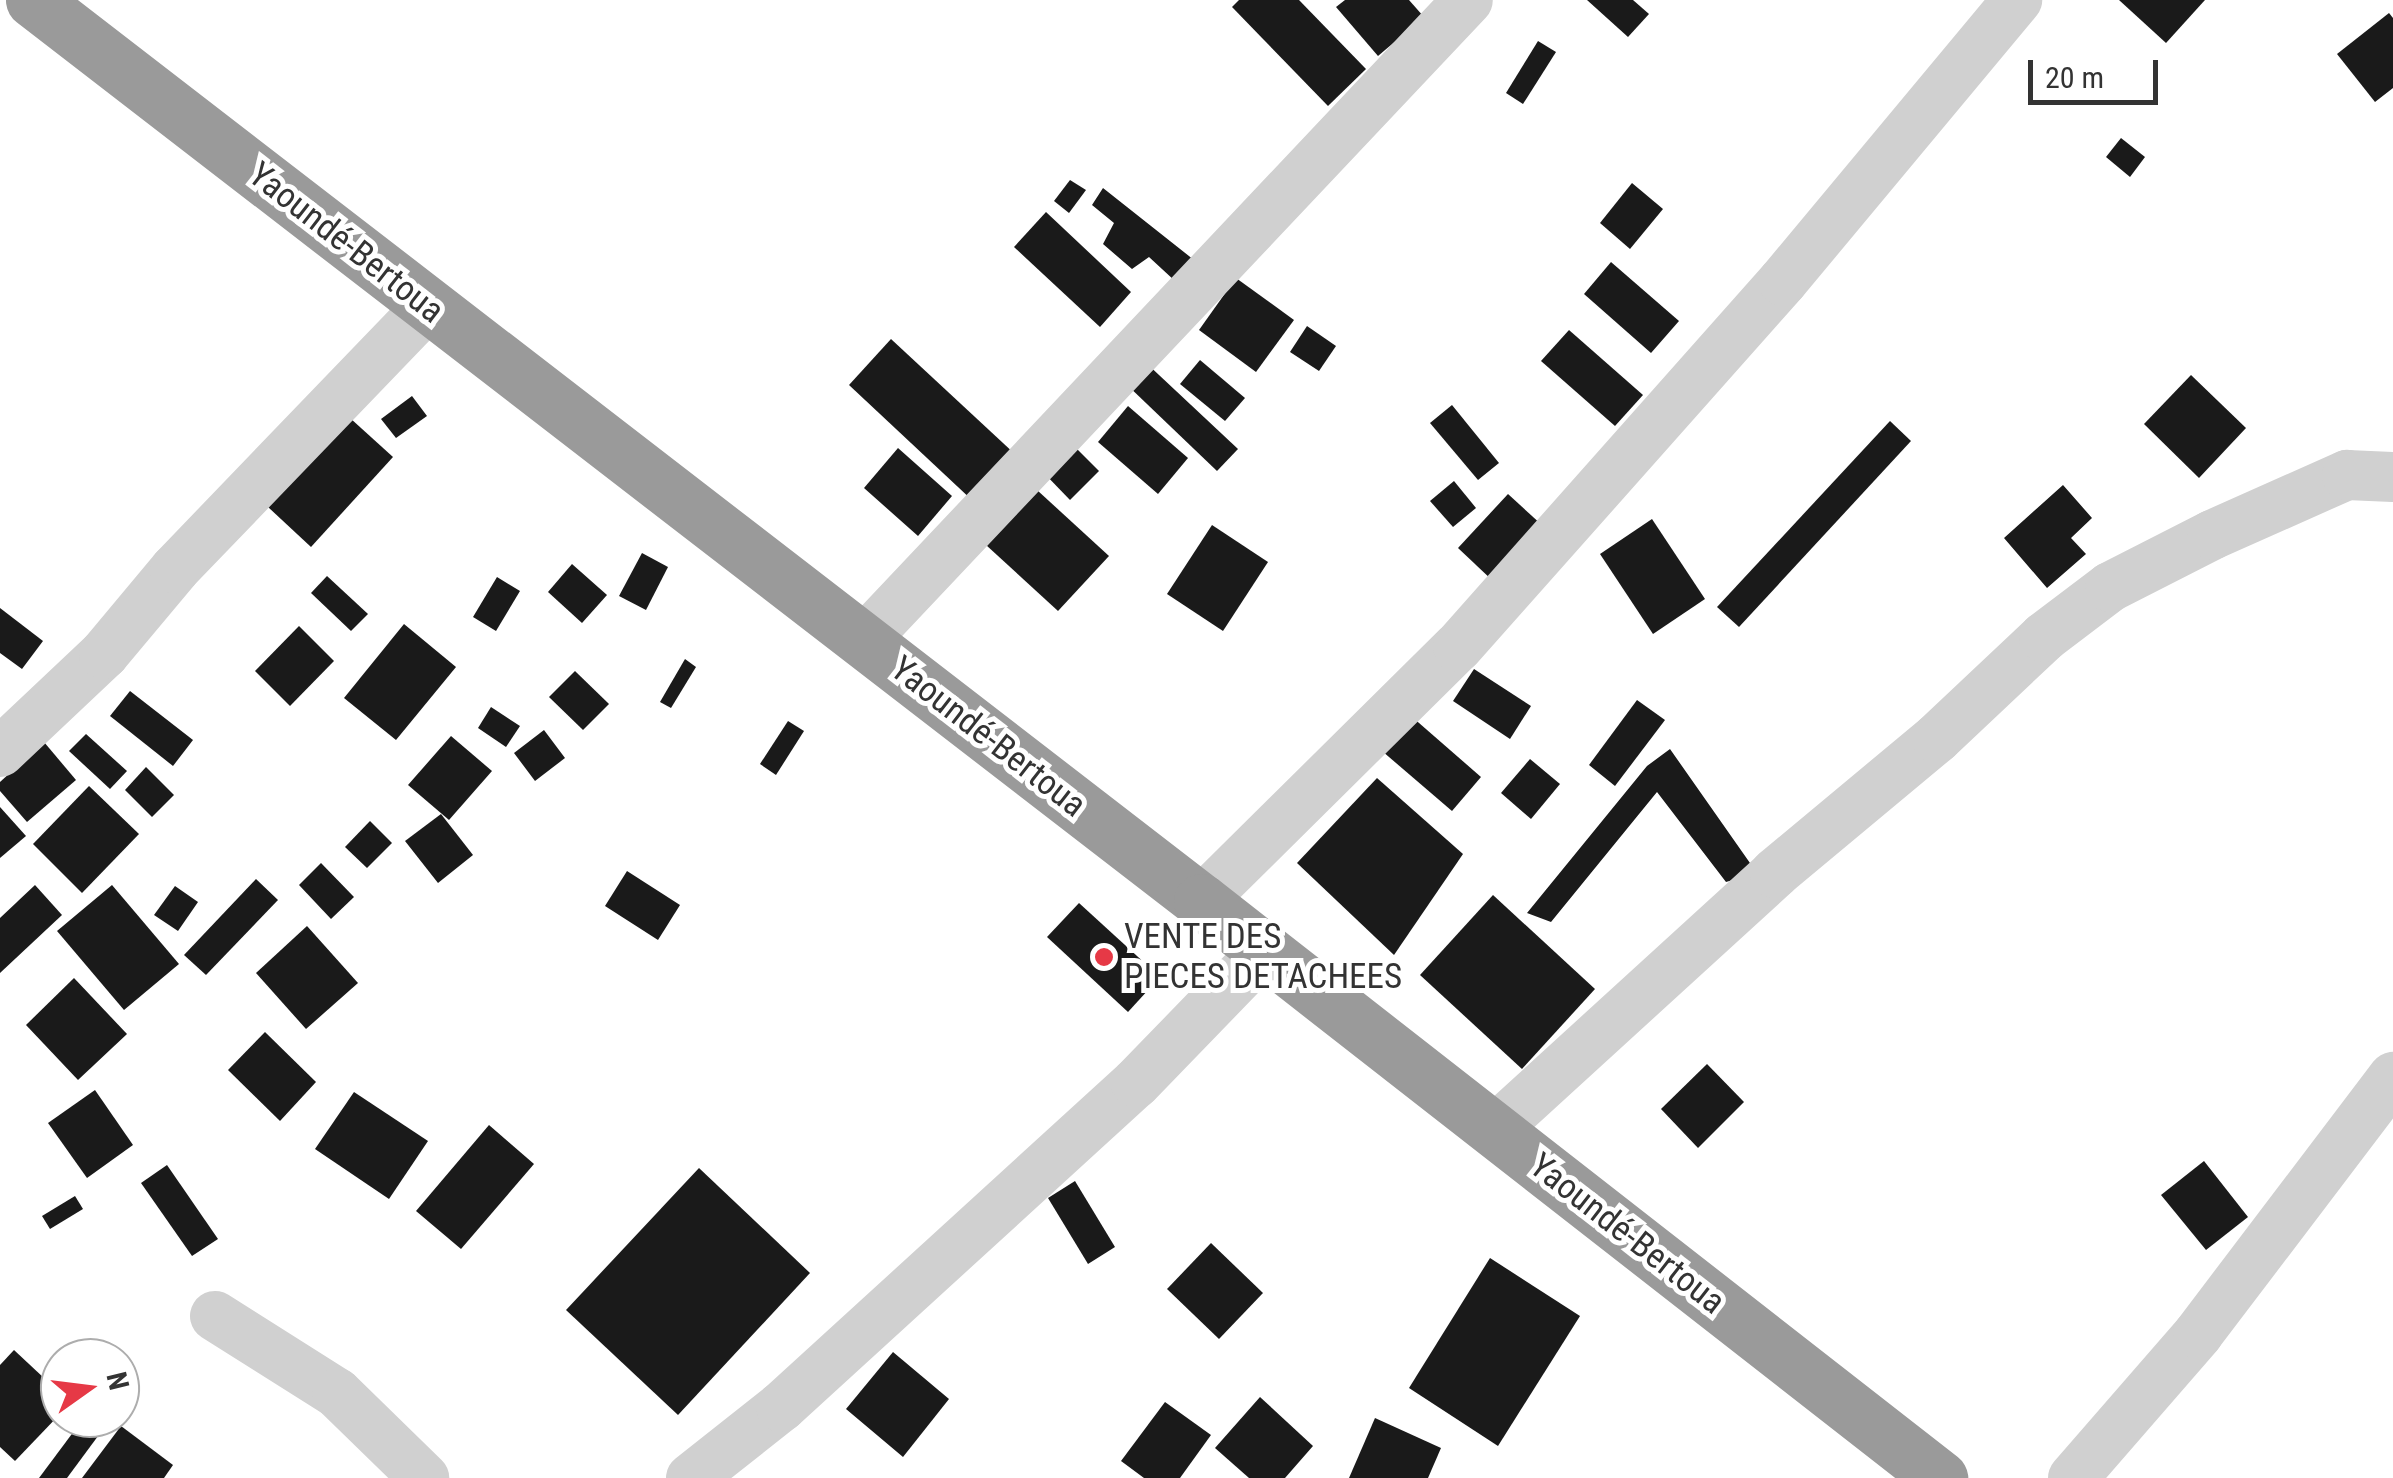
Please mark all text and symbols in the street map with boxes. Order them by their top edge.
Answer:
scale bar [2033,40,2163,102]
text: 20 m [2045,60,2104,95]
street label: Yaoundé-Bertoua [240,154,452,332]
street label: Yaoundé-Bertoua [882,648,1094,826]
place label: VENTE DES PIECES DETACHEES [1124,916,1402,998]
marker: VENTE DES PIECES DETACHEES [1093,946,1115,968]
street label: Yaoundé-Bertoua [1521,1145,1733,1323]
north arrow [40,1338,140,1438]
text: N [100,1369,136,1393]

